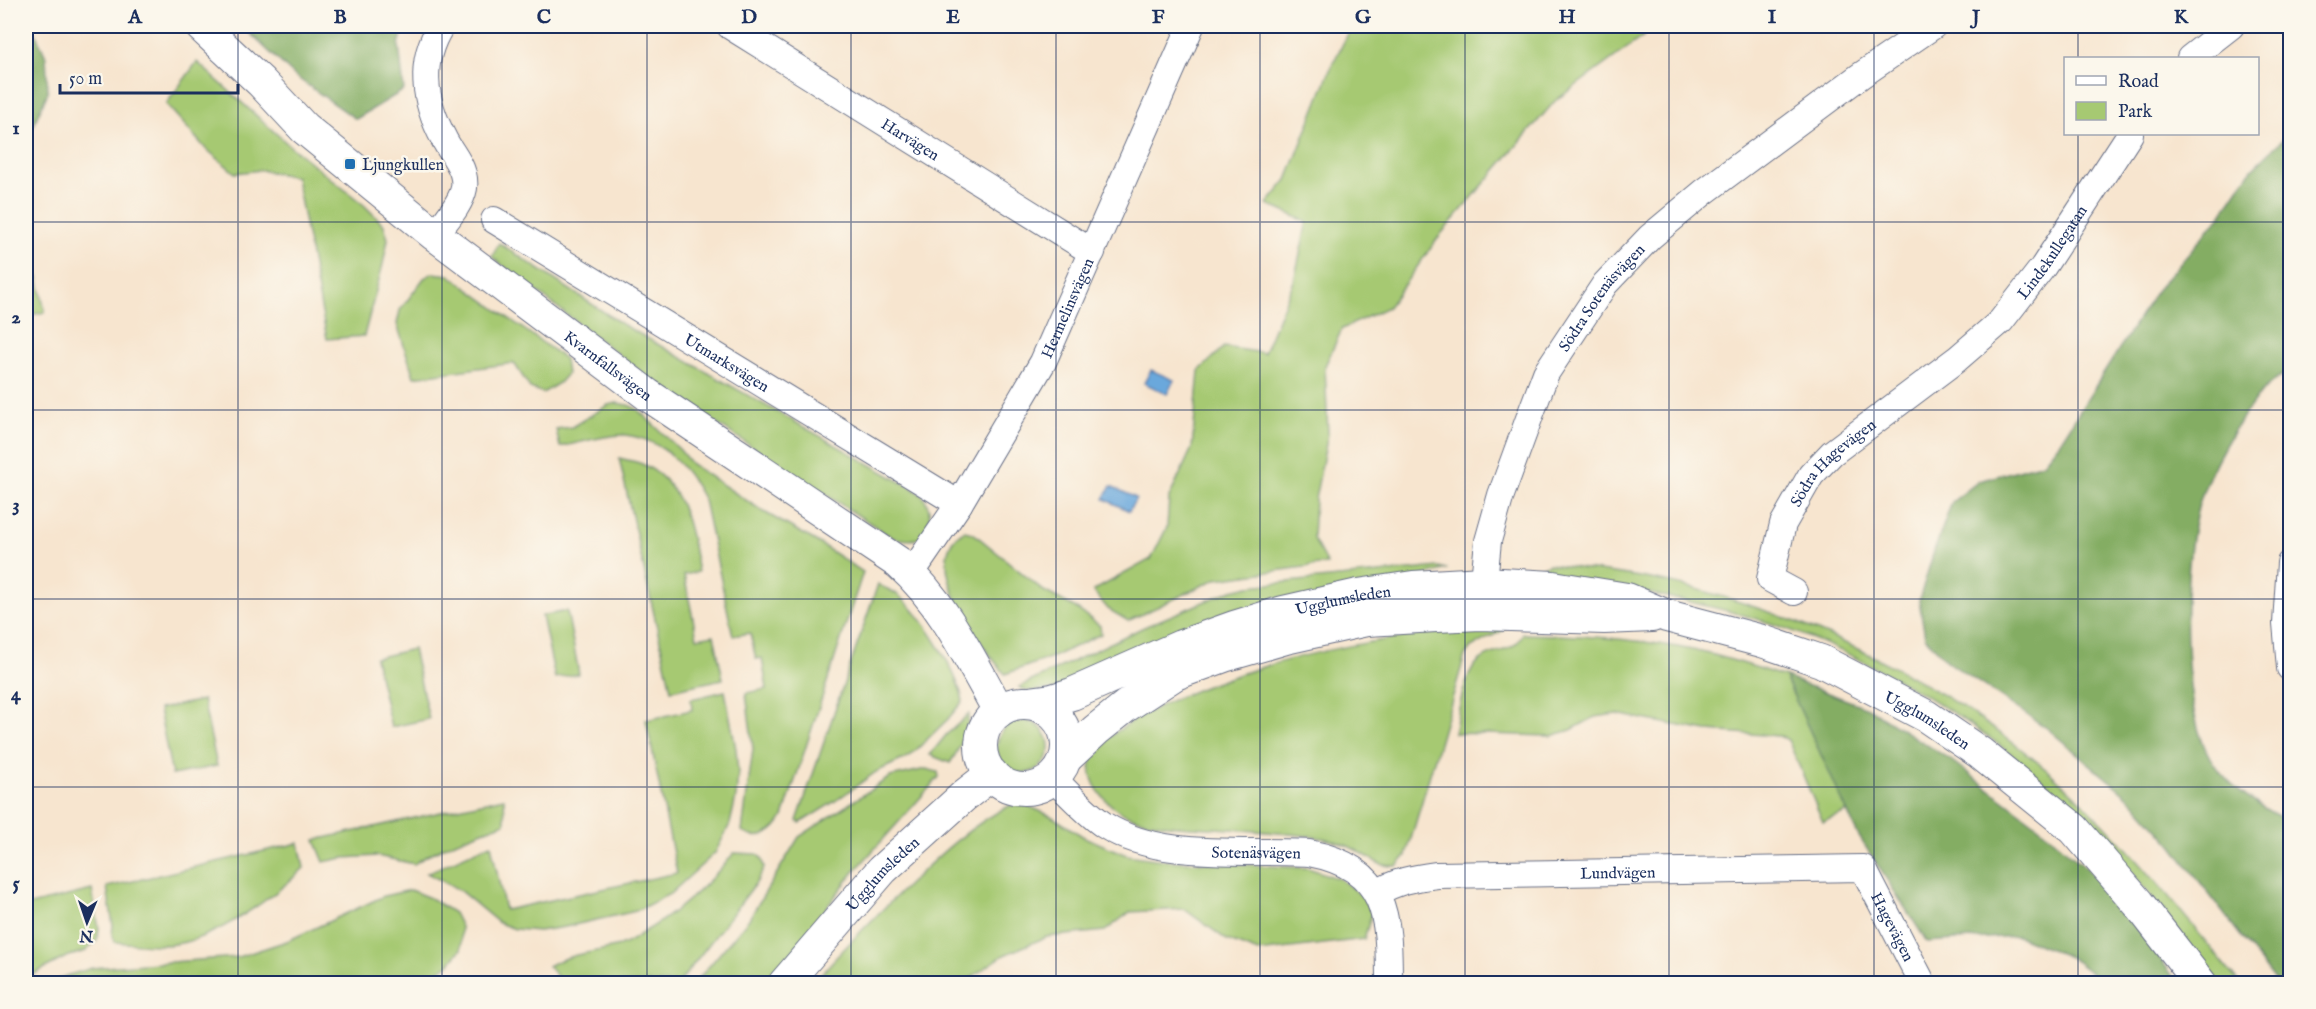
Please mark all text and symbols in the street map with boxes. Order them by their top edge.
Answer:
text: A [127,5,143,30]
text: B [333,5,347,30]
text: C [537,5,551,30]
text: D [741,5,757,30]
text: E [946,5,960,30]
text: F [1152,5,1165,30]
text: G [1355,5,1372,30]
text: H [1558,5,1576,30]
text: I [1768,5,1777,30]
text: J [1969,5,1981,30]
text: K [2174,5,2190,30]
scale bar [60,57,238,95]
legend [2064,57,2259,135]
text: 50 m [69,68,102,91]
text: Road [2118,71,2159,94]
text: Park [2118,101,2153,124]
street label: Harvägen [877,115,943,166]
text: 1 [12,116,20,141]
place label: Ljungkullen [362,156,445,176]
marker: Ljungkullen [343,157,357,171]
street label: Lindekullegatan [2014,202,2093,304]
street label: Södra Sotenäsvägen [1555,240,1650,356]
street label: Hermelinsvägen [1038,255,1100,362]
text: 2 [11,305,21,330]
street label: Kvarnfallsvägen [559,327,656,407]
street label: Utmarksvägen [680,330,773,398]
street label: Södra Hagevägen [1787,415,1881,511]
text: 3 [12,493,20,518]
street label: Ugglumsleden [1294,582,1393,621]
text: 4 [11,682,22,707]
street label: Ugglumsleden [1880,688,1973,755]
street label: Ugglumsleden [843,833,925,916]
street label: Sotenäsvägen [1211,843,1302,865]
street label: Lundvägen [1580,863,1656,885]
text: 5 [12,871,20,896]
street label: Hagevägen [1865,889,1918,966]
north arrow [57,892,117,952]
text: N [79,925,95,945]

